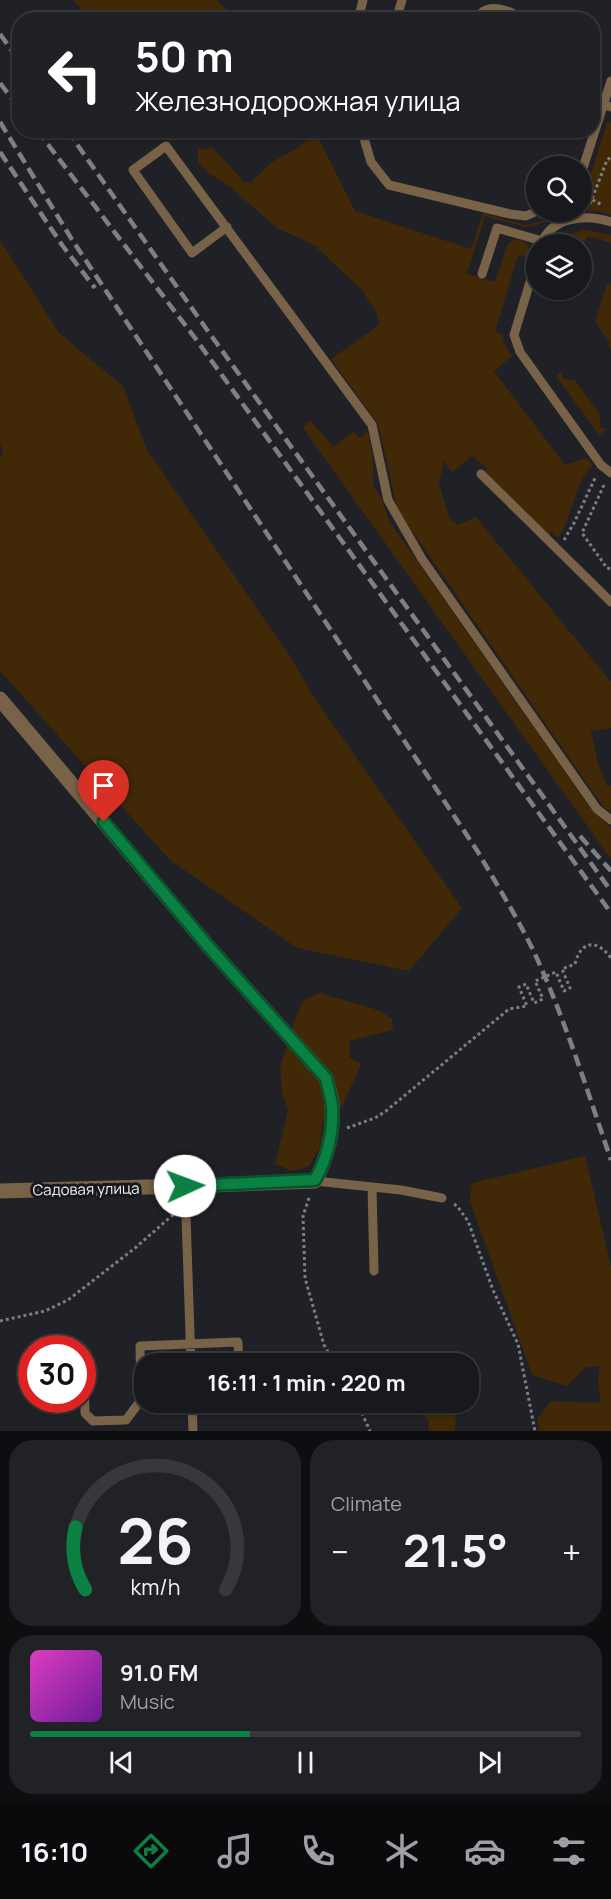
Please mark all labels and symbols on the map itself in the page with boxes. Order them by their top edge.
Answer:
pin [78,760,129,822]
position arrow [153,1154,217,1218]
street label: Садовая улица [32,1178,140,1200]
speed limit sign: 30 [18,1335,96,1413]

